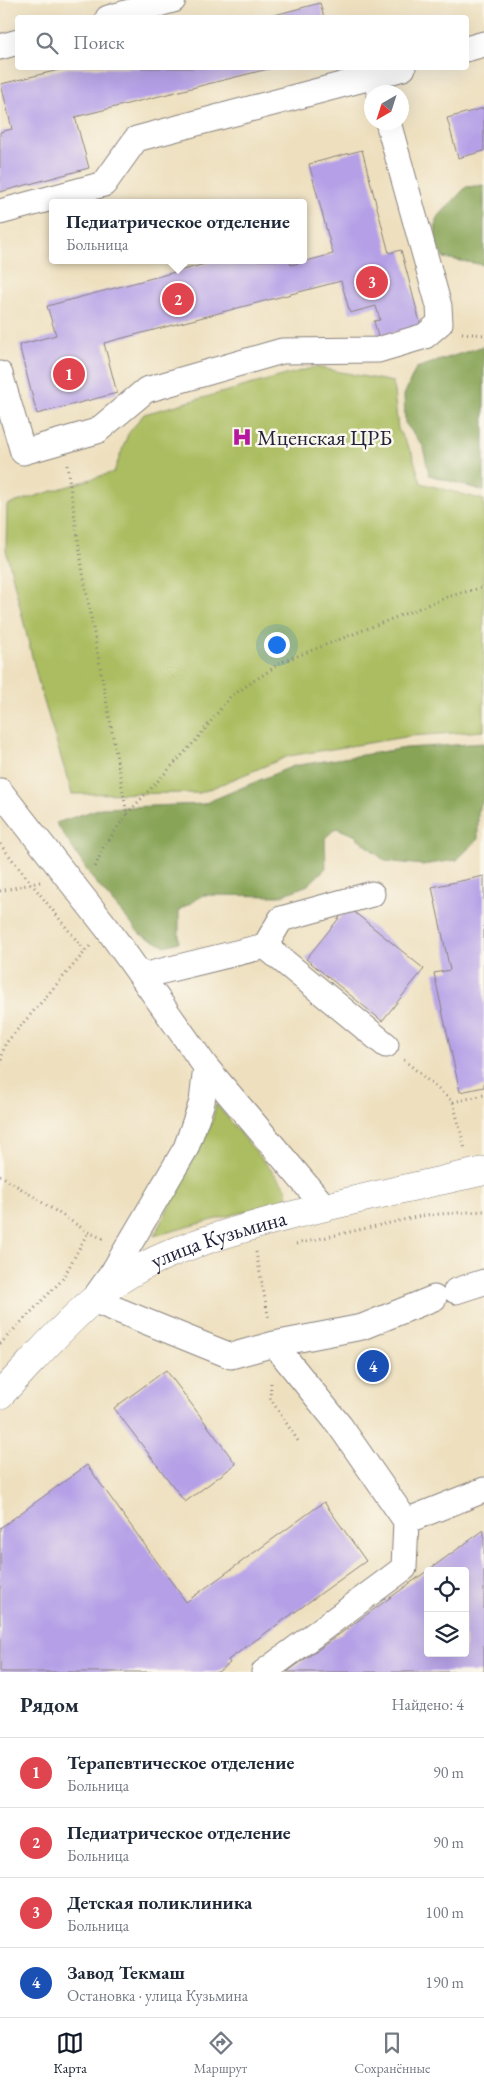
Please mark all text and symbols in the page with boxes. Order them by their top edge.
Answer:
search box [15,15,469,70]
icon: search [33,29,61,57]
text: Поиск [73,30,125,55]
north arrow [364,85,409,130]
popup [49,199,307,264]
text: Педиатрическое отделение [66,209,290,234]
text: Больница [66,234,128,255]
pin: 3 [356,263,388,301]
pin: 2 [162,280,194,318]
pin: 1 [53,355,85,393]
place label: Мценская ЦРБ [257,423,392,452]
hospital icon: Мценская ЦРБ [231,426,253,448]
your location [264,632,290,658]
street label: улица Кузьмина [145,1203,290,1275]
pin: 4 [357,1347,389,1385]
map controls [424,1567,469,1657]
button: locate [424,1567,469,1612]
button: layers [424,1612,469,1657]
text: Рядом [20,1691,79,1718]
text: Найдено: 4 [392,1694,464,1715]
text: Терапевтическое отделение [67,1750,294,1775]
text: 1 [32,1762,40,1783]
text: 90 m [433,1762,464,1783]
text: Больница [67,1775,129,1796]
text: Педиатрическое отделение [67,1820,291,1845]
text: 2 [32,1832,40,1853]
text: 90 m [433,1832,464,1853]
text: Больница [67,1845,129,1866]
text: Детская поликлиника [67,1890,252,1915]
text: 3 [32,1902,40,1923]
text: 100 m [425,1902,464,1923]
text: Больница [67,1915,129,1936]
text: Завод Текмаш [67,1960,185,1985]
text: 4 [32,1972,40,1993]
text: 190 m [425,1972,464,1993]
text: Остановка · улица Кузьмина [67,1985,248,2006]
tab: Карта [53,2029,87,2077]
tab: Маршрут [194,2029,247,2077]
tab: Сохранённые [354,2029,431,2077]

